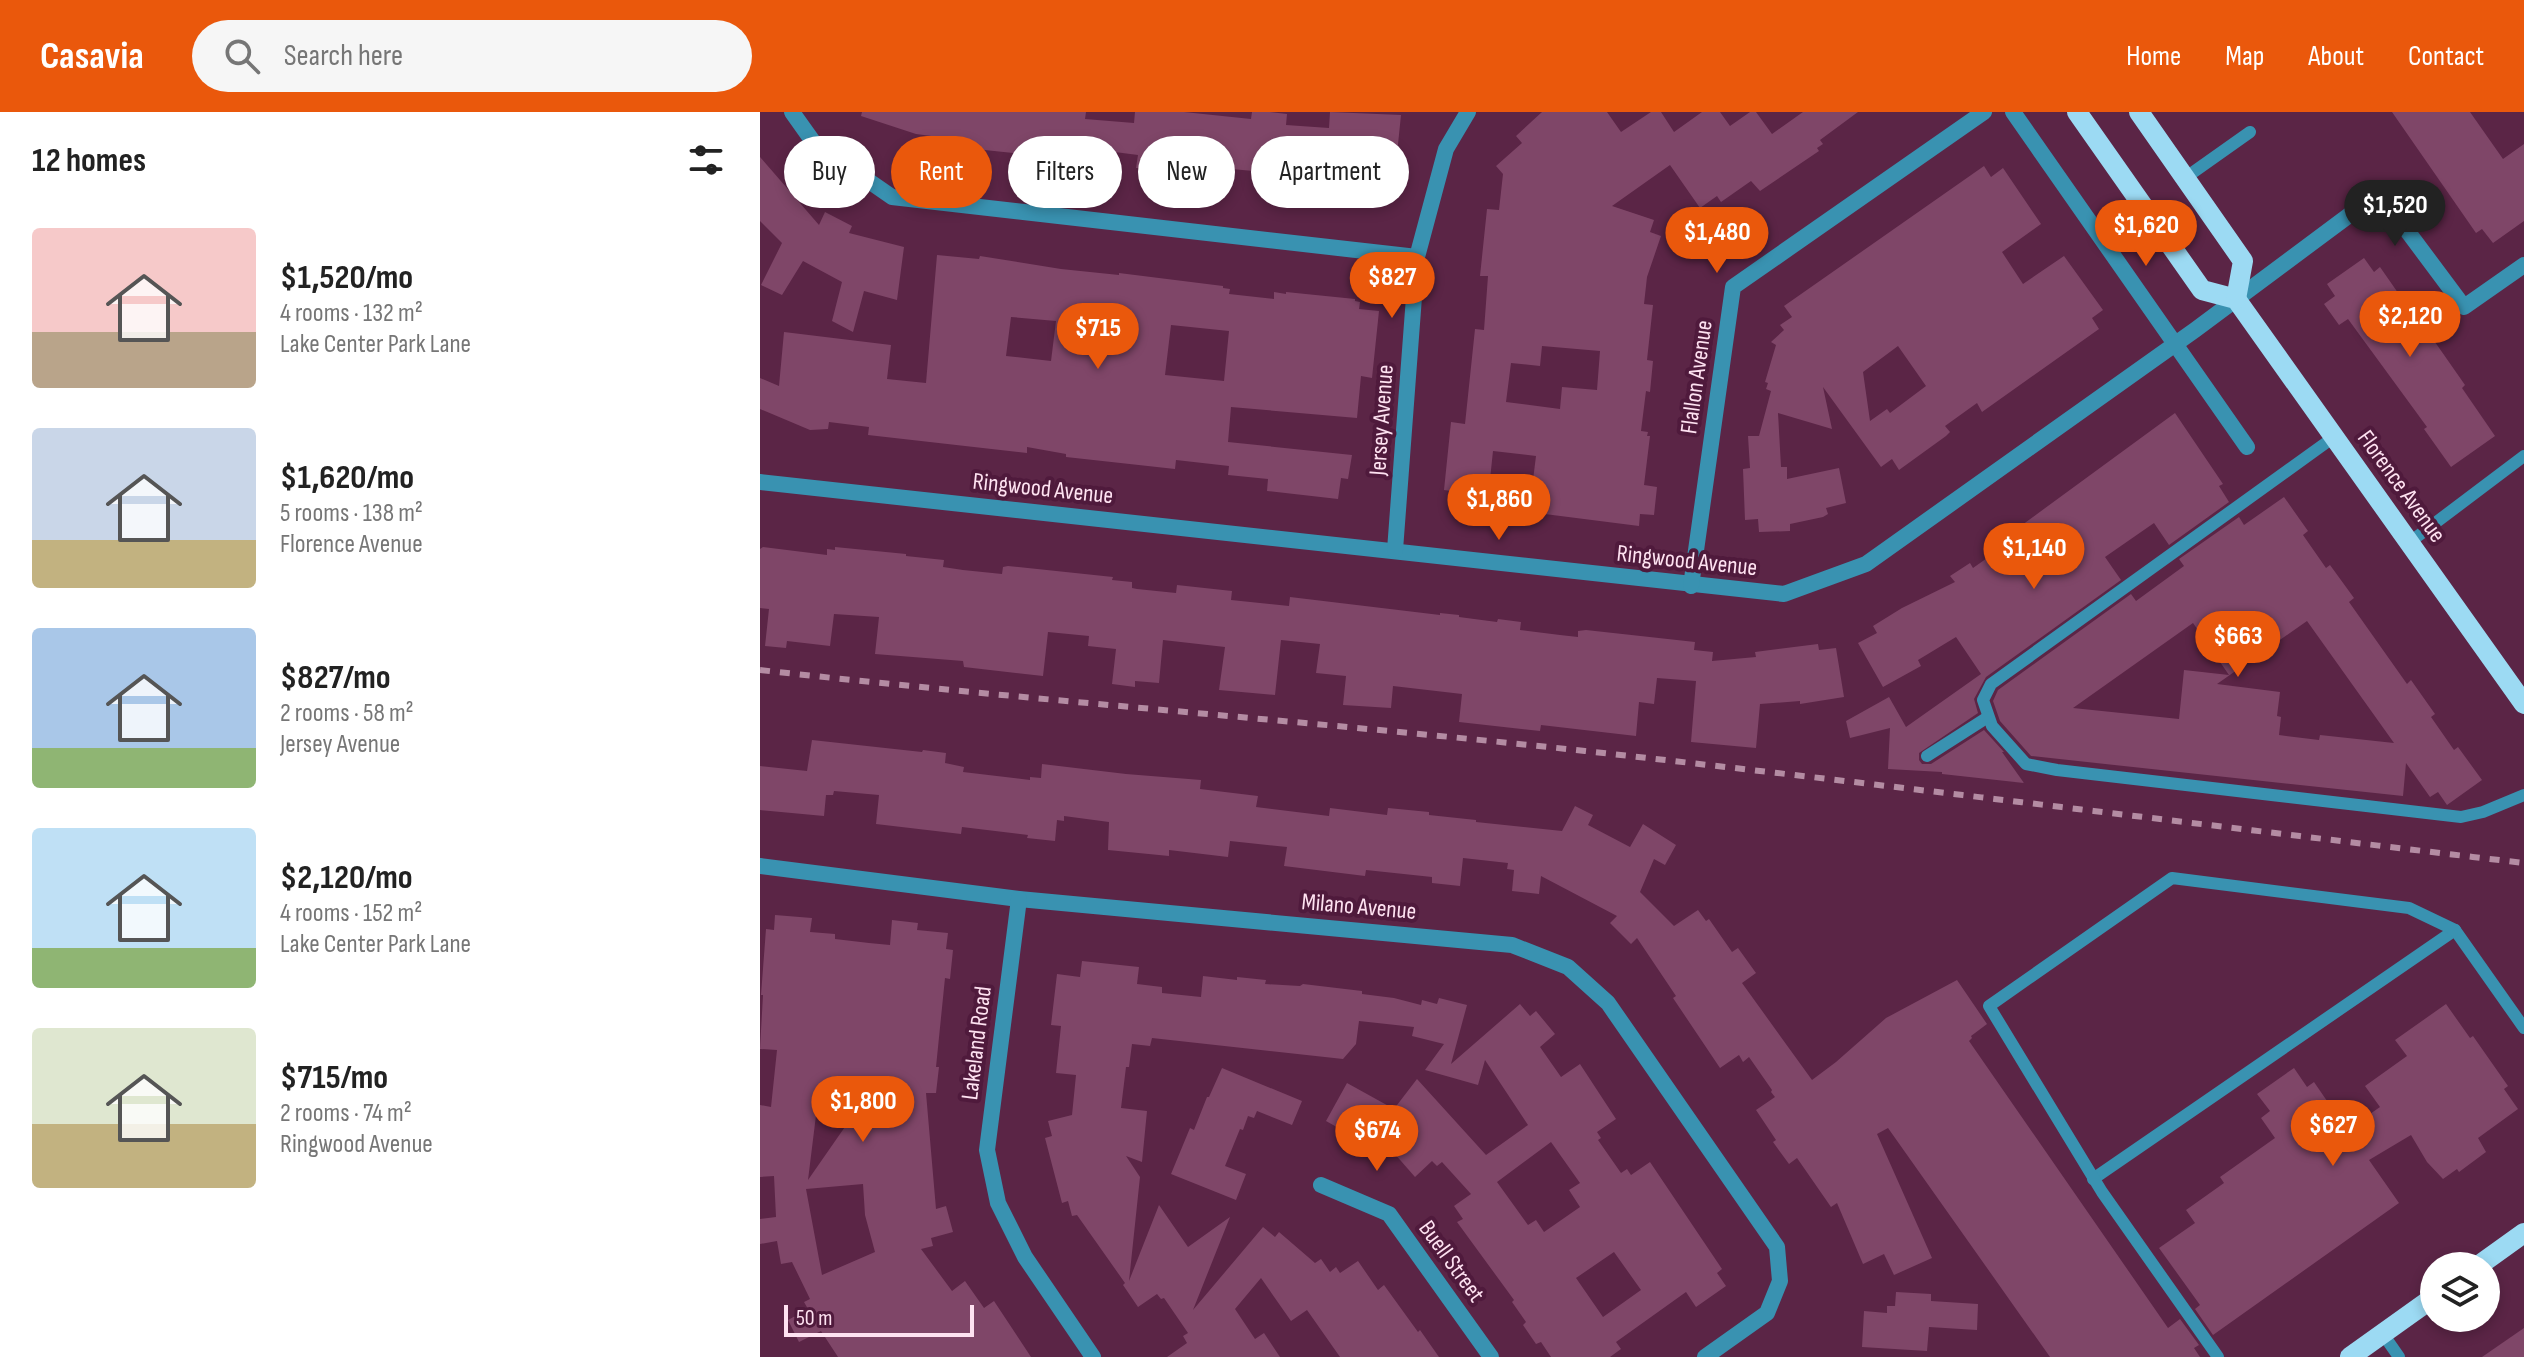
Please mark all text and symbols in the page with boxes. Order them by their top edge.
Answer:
search box [192,20,752,92]
text: Casavia [40,34,144,79]
icon: search [220,34,264,78]
text: Search here [284,38,403,74]
text: Home [2126,40,2181,73]
text: Map [2225,40,2264,73]
text: About [2308,40,2364,73]
text: Contact [2408,40,2484,73]
chip: Buy [784,136,875,208]
chip: Rent [891,136,992,208]
chip: Filters [1008,136,1122,208]
chip: New [1138,136,1235,208]
chip: Apartment [1251,136,1409,208]
icon: filters [684,138,728,182]
text: 12 homes [32,140,146,181]
pin: $1,520 [2330,180,2460,248]
text: $1,520 [2362,190,2428,221]
pin: $1,620 [2081,200,2211,268]
pin: $1,480 [1652,207,1782,275]
text: $1,620 [2113,210,2179,241]
text: $1,480 [1683,217,1751,248]
pin: $827 [1345,252,1439,320]
text: $1,520/mo [280,257,413,298]
icon: home [96,260,192,356]
text: $827 [1368,262,1416,293]
pin: $2,120 [2345,291,2475,359]
text: 4 rooms · 132 m² [280,298,423,329]
text: $2,120 [2377,301,2443,332]
pin: $715 [1051,303,1145,371]
text: $715 [1075,313,1121,344]
street label: Flallon Avenue [1674,318,1719,436]
text: Lake Center Park Lane [280,329,471,360]
street label: Jersey Avenue [1363,364,1400,477]
street label: Florence Avenue [2351,425,2452,548]
text: $1,620/mo [280,457,414,498]
icon: home [96,460,192,556]
street label: Ringwood Avenue [971,467,1115,510]
pin: $1,860 [1434,474,1564,542]
text: $1,860 [1465,484,1533,515]
text: 5 rooms · 138 m² [280,498,423,529]
pin: $1,140 [1969,523,2099,591]
text: Florence Avenue [280,529,423,560]
text: $1,140 [2001,533,2067,564]
street label: Ringwood Avenue [1615,539,1759,582]
pin: $663 [2191,611,2285,679]
text: $663 [2213,621,2263,652]
text: $827/mo [280,657,391,698]
icon: home [96,660,192,756]
text: 2 rooms · 58 m² [280,698,414,729]
text: Jersey Avenue [280,729,400,760]
text: $2,120/mo [280,857,413,898]
icon: home [96,860,192,956]
street label: Milano Avenue [1300,887,1418,926]
text: 4 rooms · 152 m² [280,898,422,929]
text: Lake Center Park Lane [280,929,471,960]
street label: Lakeland Road [955,985,998,1102]
text: $715/mo [280,1057,388,1098]
icon: home [96,1060,192,1156]
pin: $1,800 [798,1076,928,1144]
text: $1,800 [829,1086,897,1117]
text: 2 rooms · 74 m² [280,1098,412,1129]
pin: $627 [2286,1100,2380,1168]
pin: $674 [1330,1105,1424,1173]
text: $627 [2309,1110,2357,1141]
text: $674 [1353,1115,1401,1146]
text: Ringwood Avenue [280,1129,433,1160]
street label: Buell Street [1412,1215,1491,1308]
map controls [2420,1252,2500,1332]
button: layers [2420,1252,2500,1332]
scale bar [784,1301,974,1337]
text: 50 m [796,1305,832,1332]

